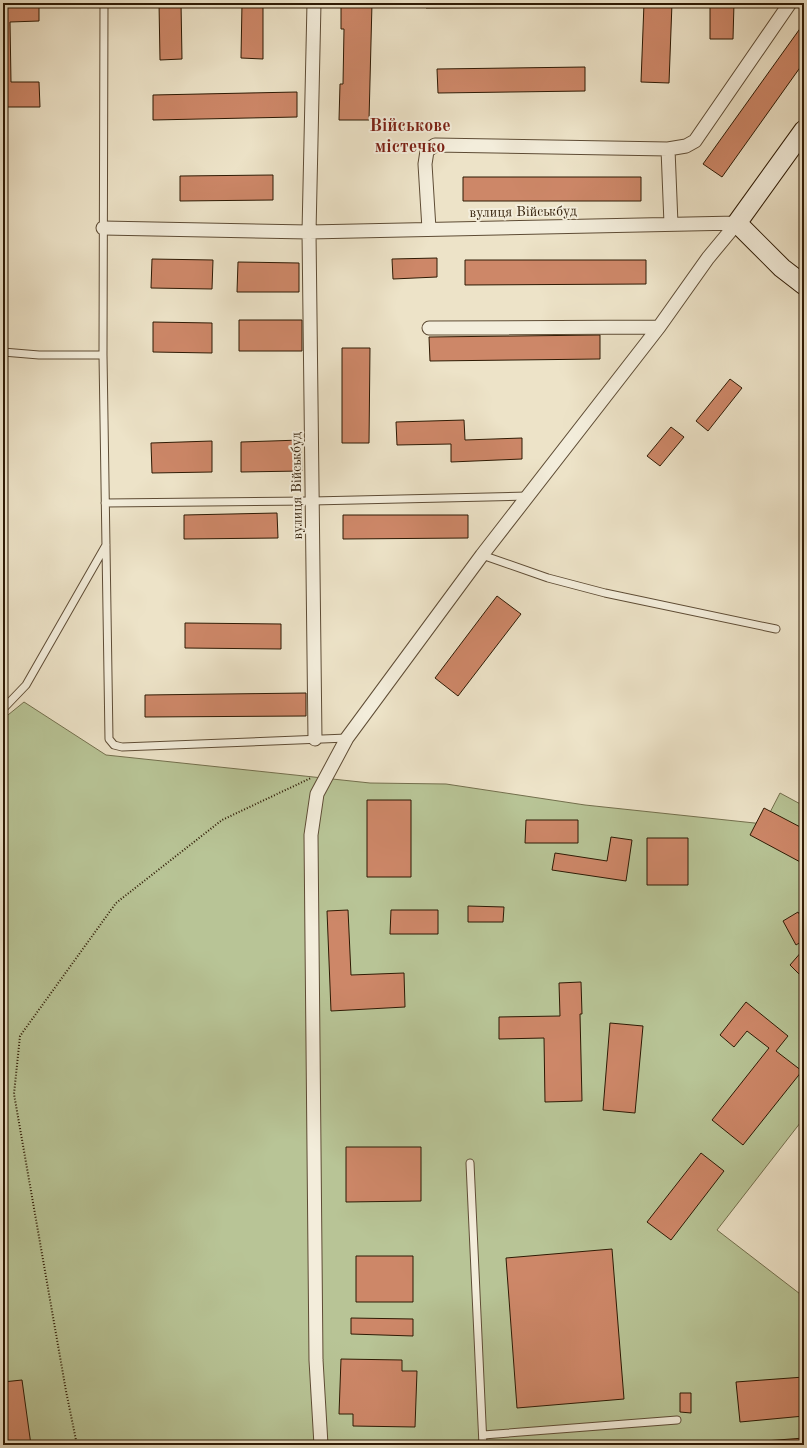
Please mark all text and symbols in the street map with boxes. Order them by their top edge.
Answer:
district label: Військове містечко [369,117,451,156]
street label: вулиця Військбуд [469,204,577,220]
street label: вулиця Військбуд [289,432,305,540]

